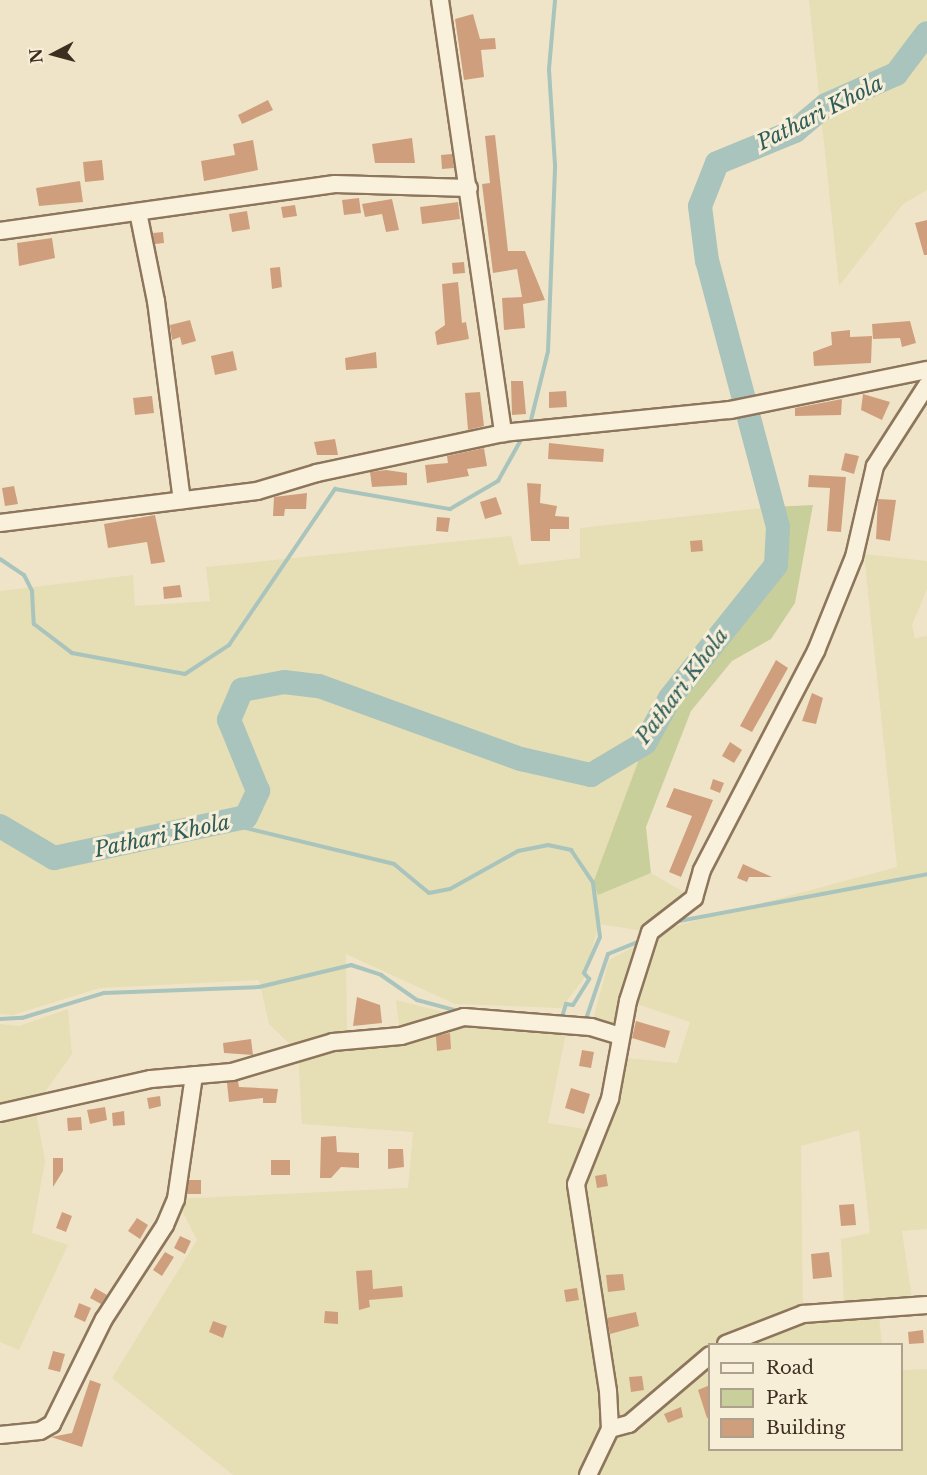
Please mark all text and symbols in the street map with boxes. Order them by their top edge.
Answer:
north arrow [24,24,84,84]
text: N [25,47,47,64]
water label: Pathari Khola [753,70,887,156]
water label: Pathari Khola [630,623,734,749]
water label: Pathari Khola [92,809,232,863]
legend [708,1343,903,1451]
text: Road [766,1357,814,1379]
text: Park [766,1387,808,1409]
text: Building [766,1417,845,1439]

